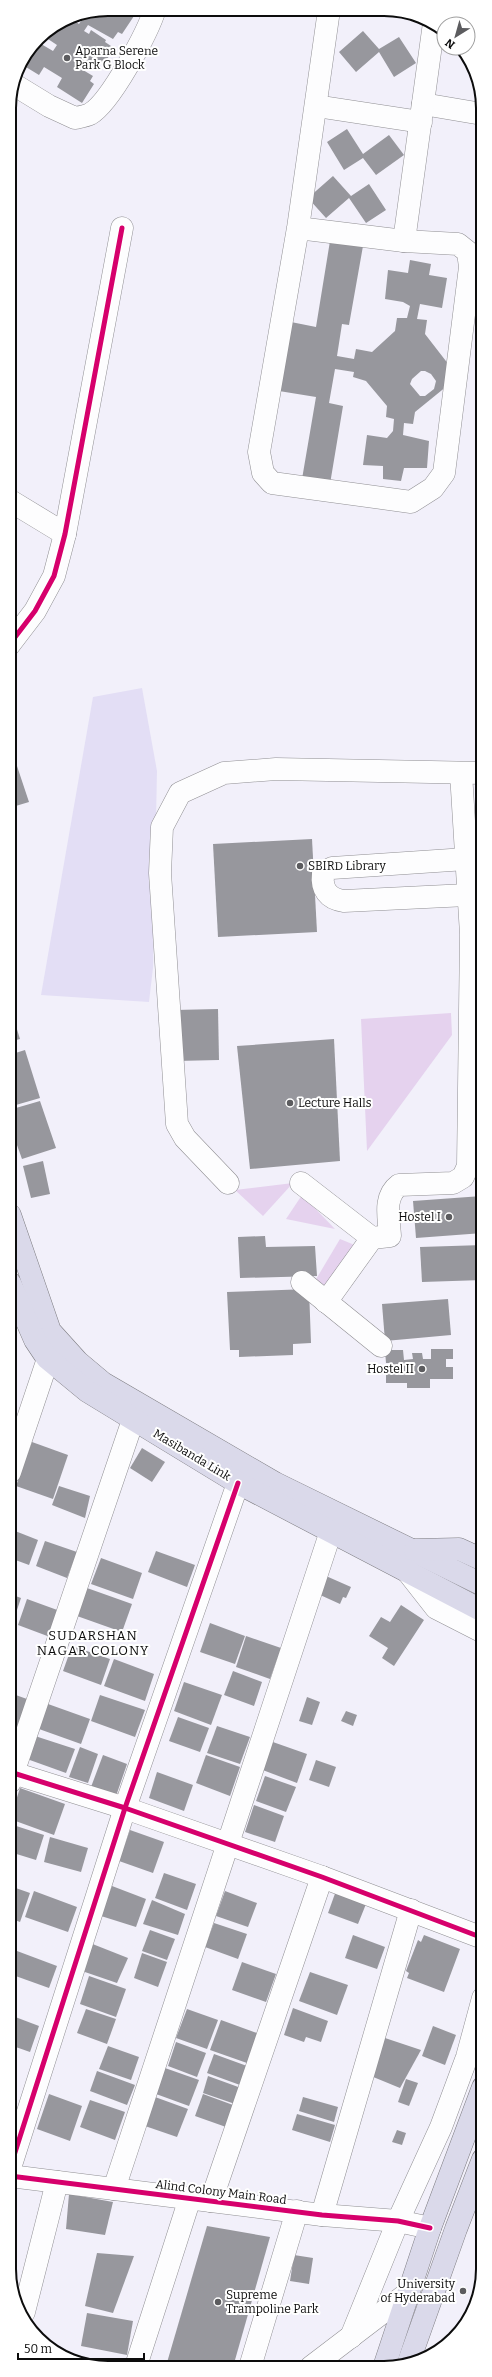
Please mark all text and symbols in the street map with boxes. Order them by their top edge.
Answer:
north arrow [436,16,476,56]
text: N [443,36,458,51]
place label: Aparna Serene Park G Block [75,44,158,72]
marker: Aparna Serene Park G Block [62,53,72,63]
place label: SBIRD Library [308,859,386,873]
marker: SBIRD Library [295,861,305,871]
place label: Lecture Halls [298,1096,372,1110]
marker: Lecture Halls [285,1098,295,1108]
place label: Hostel I [398,1210,441,1224]
marker: Hostel I [444,1212,454,1222]
place label: Hostel II [367,1362,414,1376]
marker: Hostel II [417,1364,427,1374]
street label: Masibanda Link [151,1426,233,1484]
district label: SUDARSHAN NAGAR COLONY [37,1628,149,1658]
street label: Alind Colony Main Road [155,2177,287,2207]
place label: University of Hyderabad [380,2277,456,2305]
marker: University of Hyderabad [458,2286,468,2296]
place label: Supreme Trampoline Park [226,2288,319,2316]
marker: Supreme Trampoline Park [213,2297,223,2307]
scale bar [18,2335,144,2361]
text: 50 m [24,2342,53,2356]

